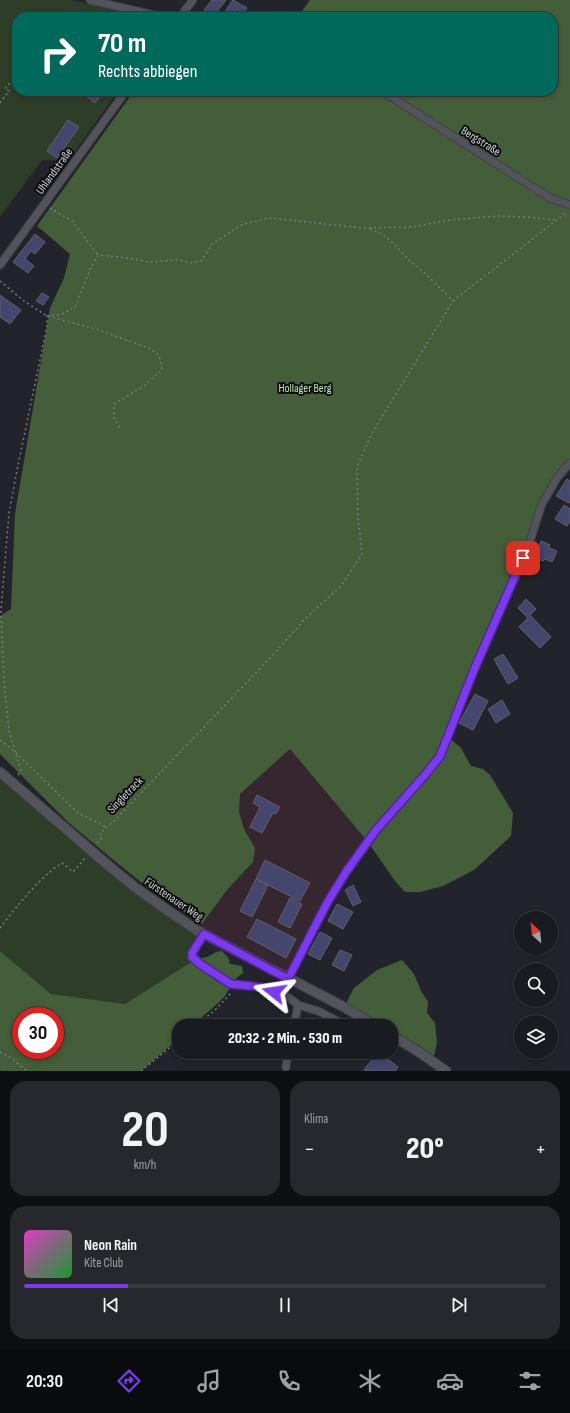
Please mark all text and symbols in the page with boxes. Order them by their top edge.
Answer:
text: 70 m [98,27,146,60]
icon: right [32,28,84,80]
text: Rechts abbiegen [98,61,198,82]
street label: Bergstraße [458,123,503,159]
street label: Uhlandstraße [33,145,76,197]
park label: Hollager Berg [278,381,332,396]
pin [506,541,540,575]
icon: arrive [512,547,534,569]
street label: Singletrack [104,774,147,817]
street label: Fürstenauer Weg [141,874,206,925]
north arrow [514,911,558,955]
map controls [514,911,558,1059]
button: search [514,963,558,1007]
position arrow [253,971,295,1013]
speed limit sign: 30 [12,1007,64,1059]
button: layers [514,1015,558,1059]
text: 20:32 · 2 Min. · 530 m [228,1029,342,1048]
text: 20 [121,1099,169,1162]
text: Klima [304,1111,328,1127]
text: 20° [406,1131,444,1167]
text: − [304,1136,315,1163]
text: + [535,1136,546,1163]
text: km/h [134,1157,156,1173]
text: Neon Rain [84,1236,137,1255]
text: Kite Club [84,1255,123,1271]
icon: previous [100,1294,122,1316]
icon: pause [274,1294,296,1316]
icon: next [448,1294,470,1316]
icon: directions [115,1367,143,1395]
icon: music [195,1367,223,1395]
icon: phone [275,1367,303,1395]
icon: climate [356,1367,384,1395]
icon: car [436,1367,464,1395]
icon: filters [516,1367,544,1395]
text: 20:30 [26,1371,63,1392]

